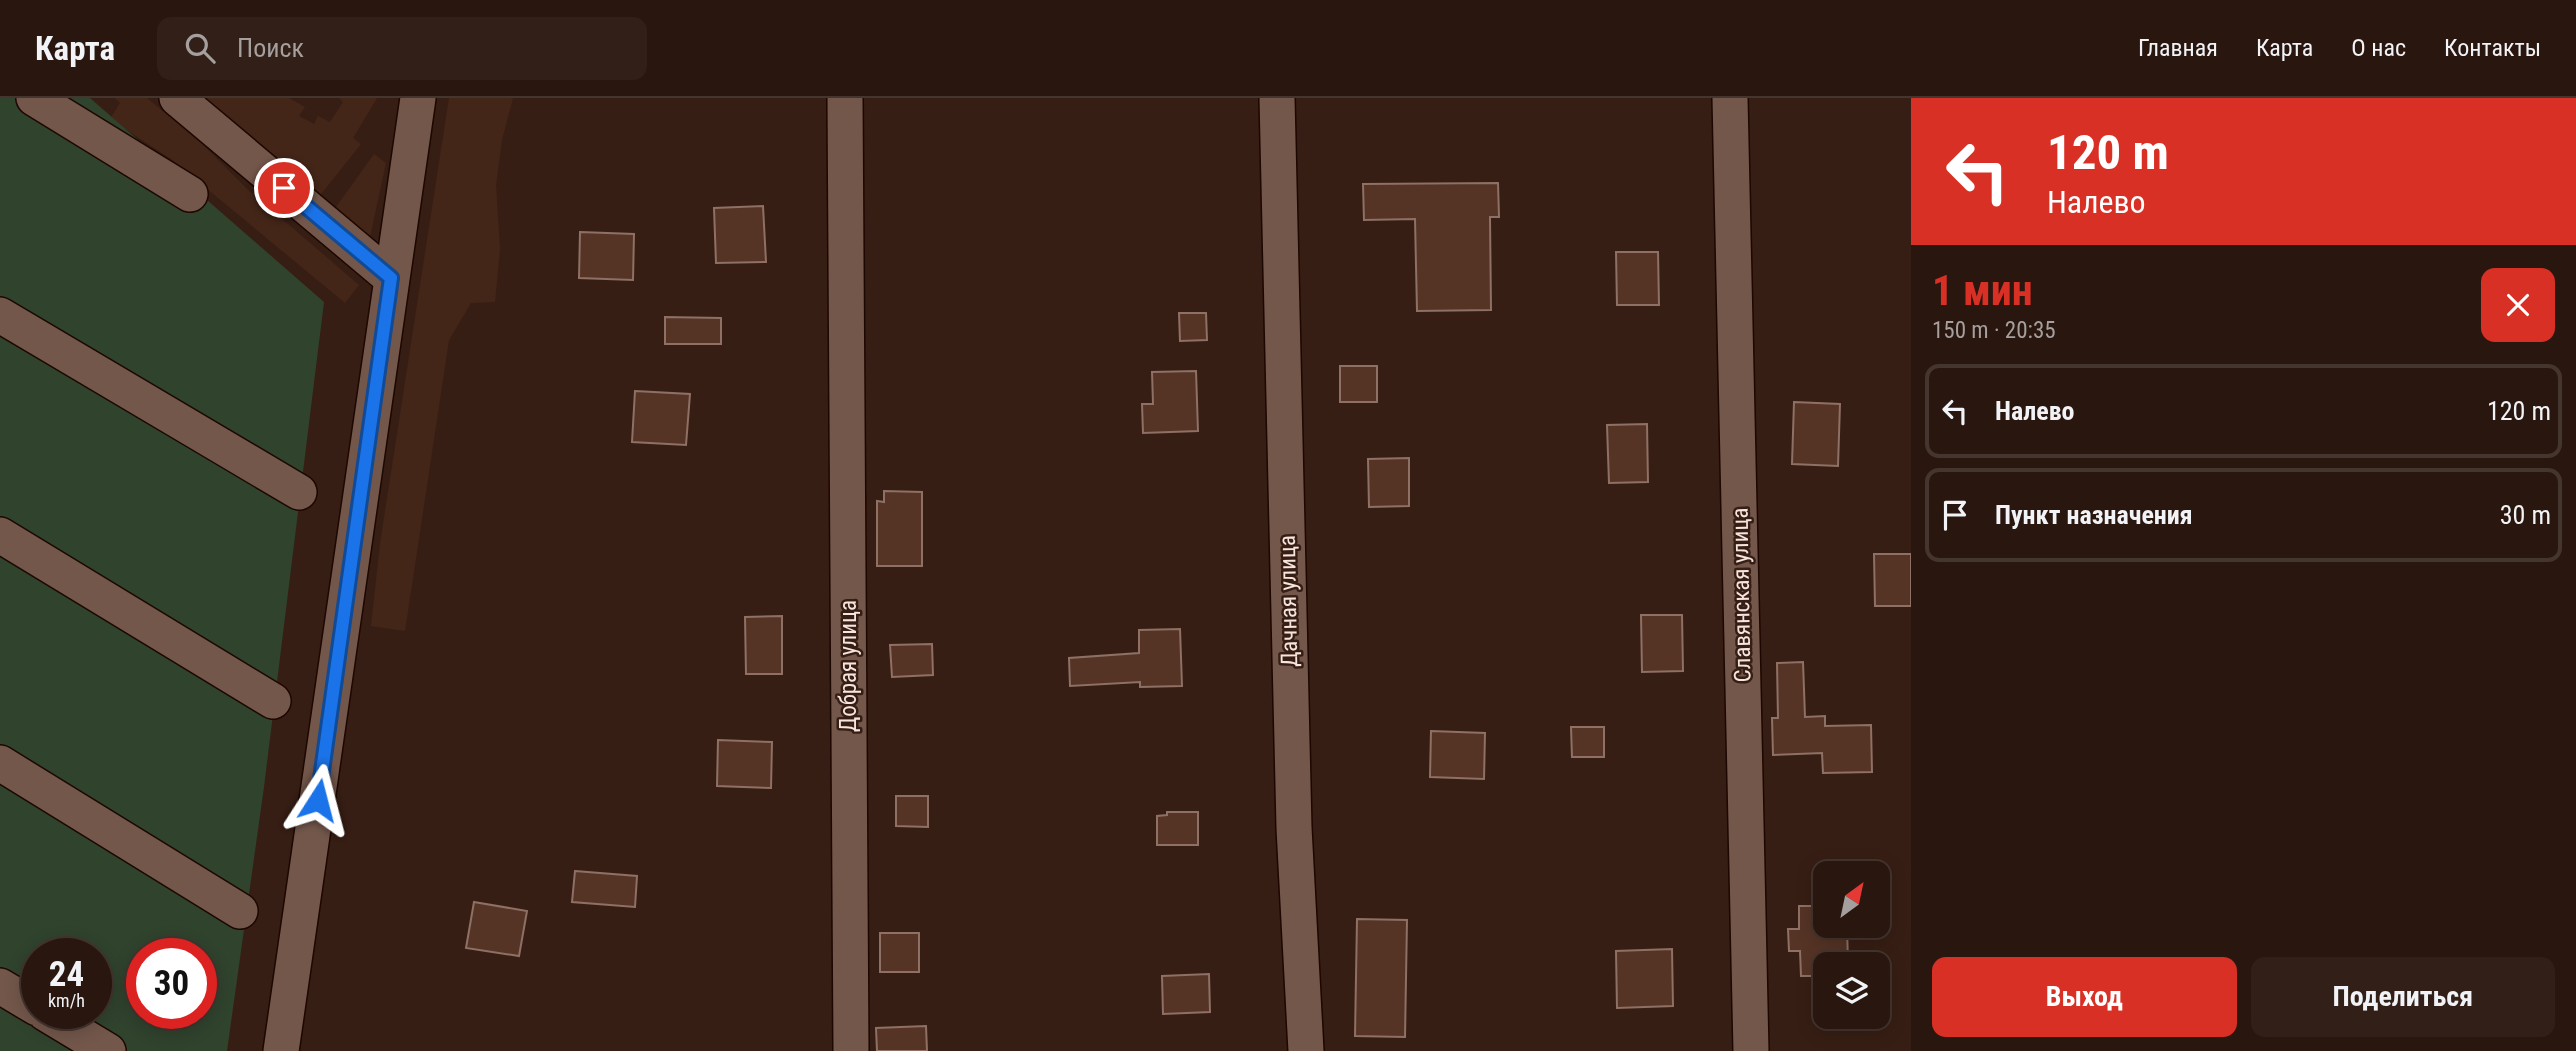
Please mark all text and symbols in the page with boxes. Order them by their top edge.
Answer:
search box [157,17,647,80]
text: Карта [35,29,115,68]
icon: search [181,29,219,67]
text: Поиск [237,33,304,63]
text: Главная [2138,34,2218,62]
text: Карта [2256,34,2313,62]
text: О нас [2351,34,2406,62]
text: Контакты [2444,34,2541,62]
text: 120 m [2047,124,2169,181]
icon: left [1932,126,2023,217]
pin [254,158,314,218]
icon: arrive [265,169,303,207]
text: Налево [2047,183,2146,221]
text: 1 мин [1932,266,2033,315]
button: close [2481,268,2555,342]
text: 150 m · 20:35 [1932,317,2056,344]
icon: left [1936,392,1974,430]
text: Налево [1995,396,2075,426]
text: 120 m [2487,396,2551,426]
icon: arrive [1936,496,1974,534]
text: Пункт назначения [1995,500,2193,530]
text: 30 m [2500,500,2551,530]
street label: Славянская улица [1726,507,1757,683]
street label: Дачная улица [1274,535,1303,667]
street label: Добрая улица [835,600,862,732]
position arrow [281,763,355,837]
north arrow [1813,861,1890,938]
map controls [1813,861,1890,1029]
speed limit sign: 30 [126,938,217,1029]
button: layers [1813,952,1890,1029]
text: 24 [49,954,84,995]
button: Выход [1932,957,2237,1037]
button: Поделиться [2251,957,2555,1037]
text: km/h [48,990,85,1011]

